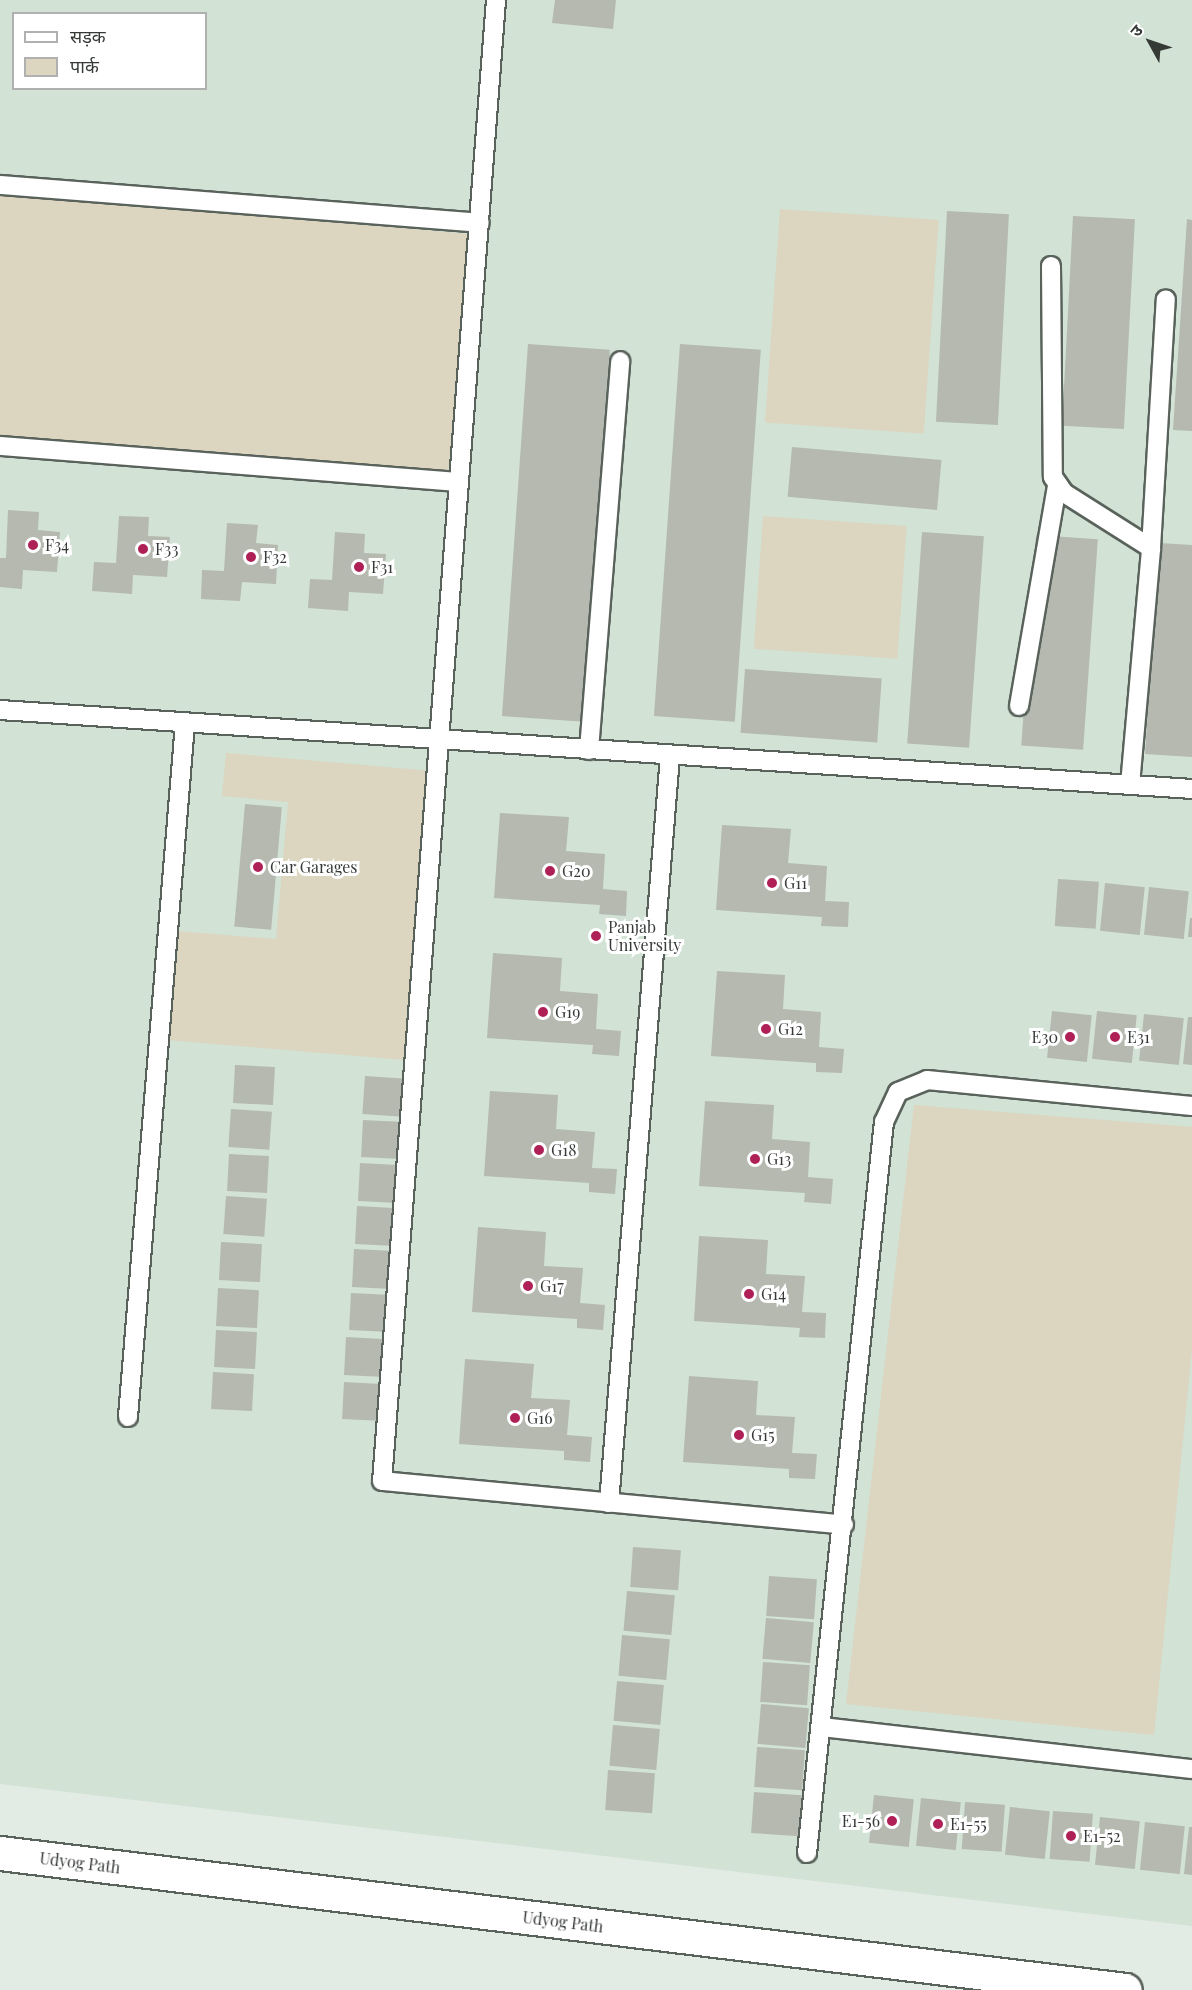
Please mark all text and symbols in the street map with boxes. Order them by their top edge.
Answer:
legend [12,12,207,90]
north arrow [1120,12,1180,72]
text: उ [1125,20,1147,40]
text: सड़क [70,24,106,48]
text: पार्क [70,54,99,78]
place label: F34 [45,535,69,555]
marker: F34 [26,538,40,552]
place label: F33 [155,539,179,559]
marker: F33 [136,542,150,556]
place label: F32 [263,547,287,567]
marker: F32 [244,550,258,564]
place label: F31 [371,557,393,577]
marker: F31 [352,560,366,574]
place label: Car Garages [270,857,358,877]
marker: Car Garages [251,860,265,874]
place label: G20 [562,861,591,881]
marker: G20 [543,864,557,878]
place label: G11 [784,873,807,893]
marker: G11 [765,876,779,890]
place label: Panjab University [608,917,681,955]
marker: Panjab University [589,929,603,943]
place label: G19 [555,1002,580,1022]
marker: G19 [536,1005,550,1019]
place label: G12 [778,1019,803,1039]
marker: G12 [759,1022,773,1036]
place label: E30 [1031,1027,1058,1047]
place label: E31 [1127,1027,1150,1047]
marker: E30 [1063,1030,1077,1044]
marker: E31 [1108,1030,1122,1044]
place label: G18 [551,1140,576,1160]
marker: G18 [532,1143,546,1157]
place label: G13 [767,1149,791,1169]
marker: G13 [748,1152,762,1166]
place label: G17 [540,1276,564,1296]
marker: G17 [521,1279,535,1293]
place label: G14 [761,1284,786,1304]
marker: G14 [742,1287,756,1301]
place label: G16 [527,1408,552,1428]
marker: G16 [508,1411,522,1425]
place label: G15 [751,1425,775,1445]
marker: G15 [732,1428,746,1442]
place label: E1-56 [842,1811,880,1831]
marker: E1-56 [885,1814,899,1828]
place label: E1-55 [950,1814,987,1834]
marker: E1-55 [931,1817,945,1831]
place label: E1-52 [1083,1826,1121,1846]
marker: E1-52 [1064,1829,1078,1843]
street label: Udyog Path [39,1849,121,1877]
street label: Udyog Path [522,1908,604,1936]

